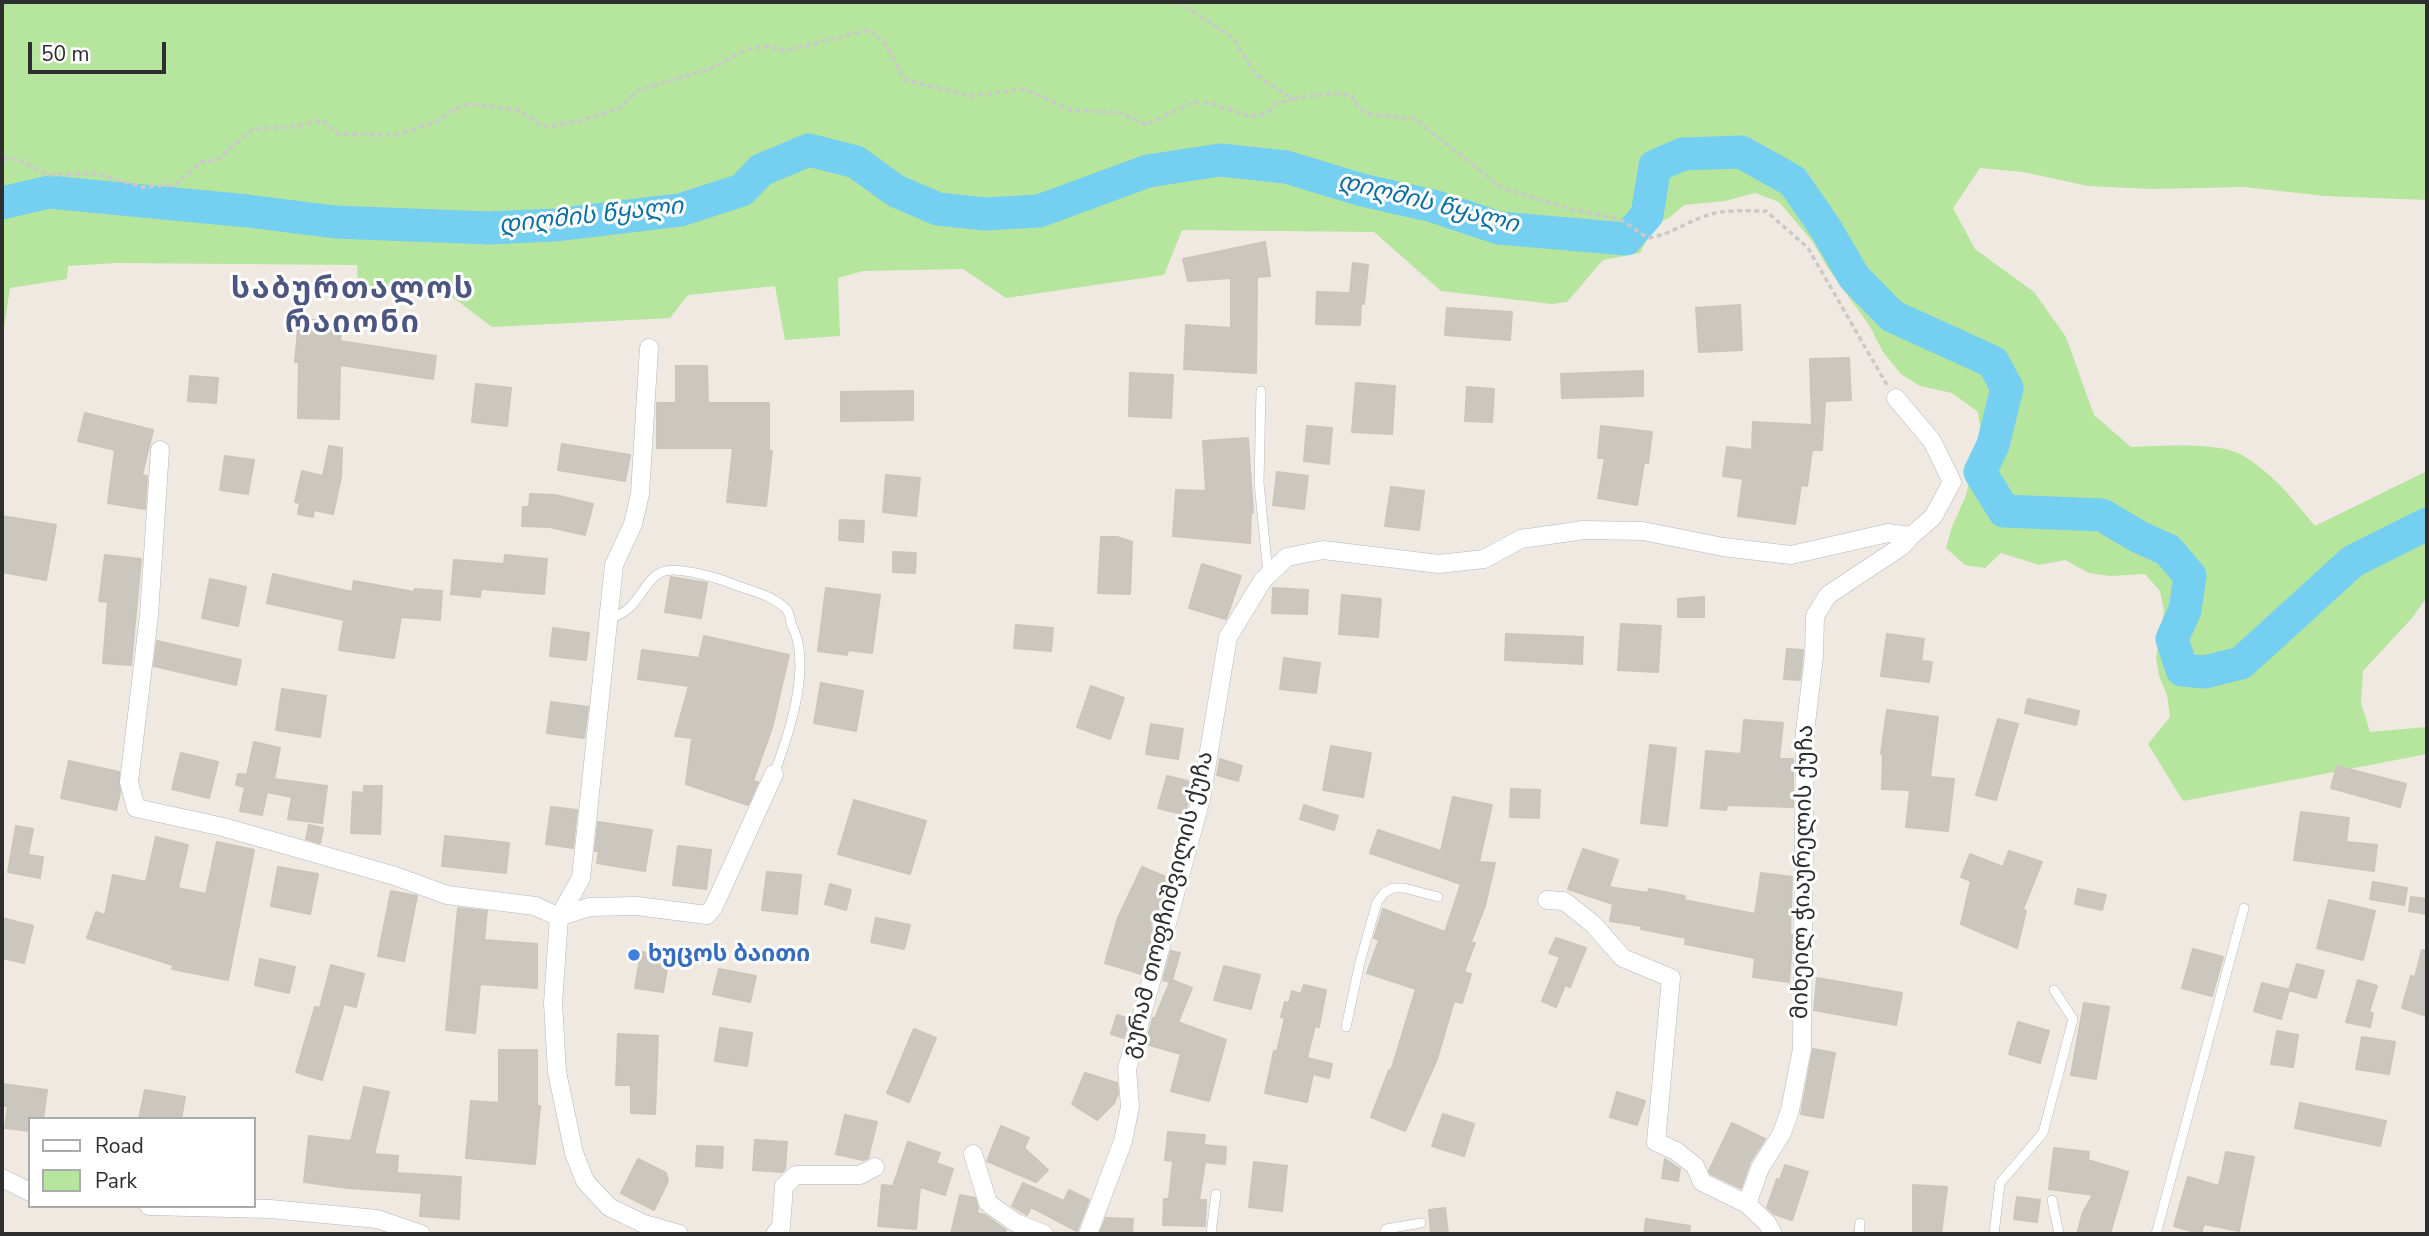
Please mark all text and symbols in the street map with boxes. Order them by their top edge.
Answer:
scale bar [32,28,170,72]
text: 50 m [41,40,90,68]
water label: დიღმის წყალი [1335,168,1521,240]
water label: დიღმის წყალი [497,193,685,241]
district label: საბურთალოს რაიონი [232,273,474,344]
street label: მიხეილ ჭიაურელის ქუჩა [1788,725,1820,1019]
street label: გურამ თოფჩიშვილის ქუჩა [1117,749,1221,1061]
place label: ხუცოს ბაითი [648,941,810,969]
marker: ხუცოს ბაითი [626,947,642,963]
legend [28,1117,256,1208]
text: Road [95,1132,144,1160]
text: Park [95,1167,137,1195]

